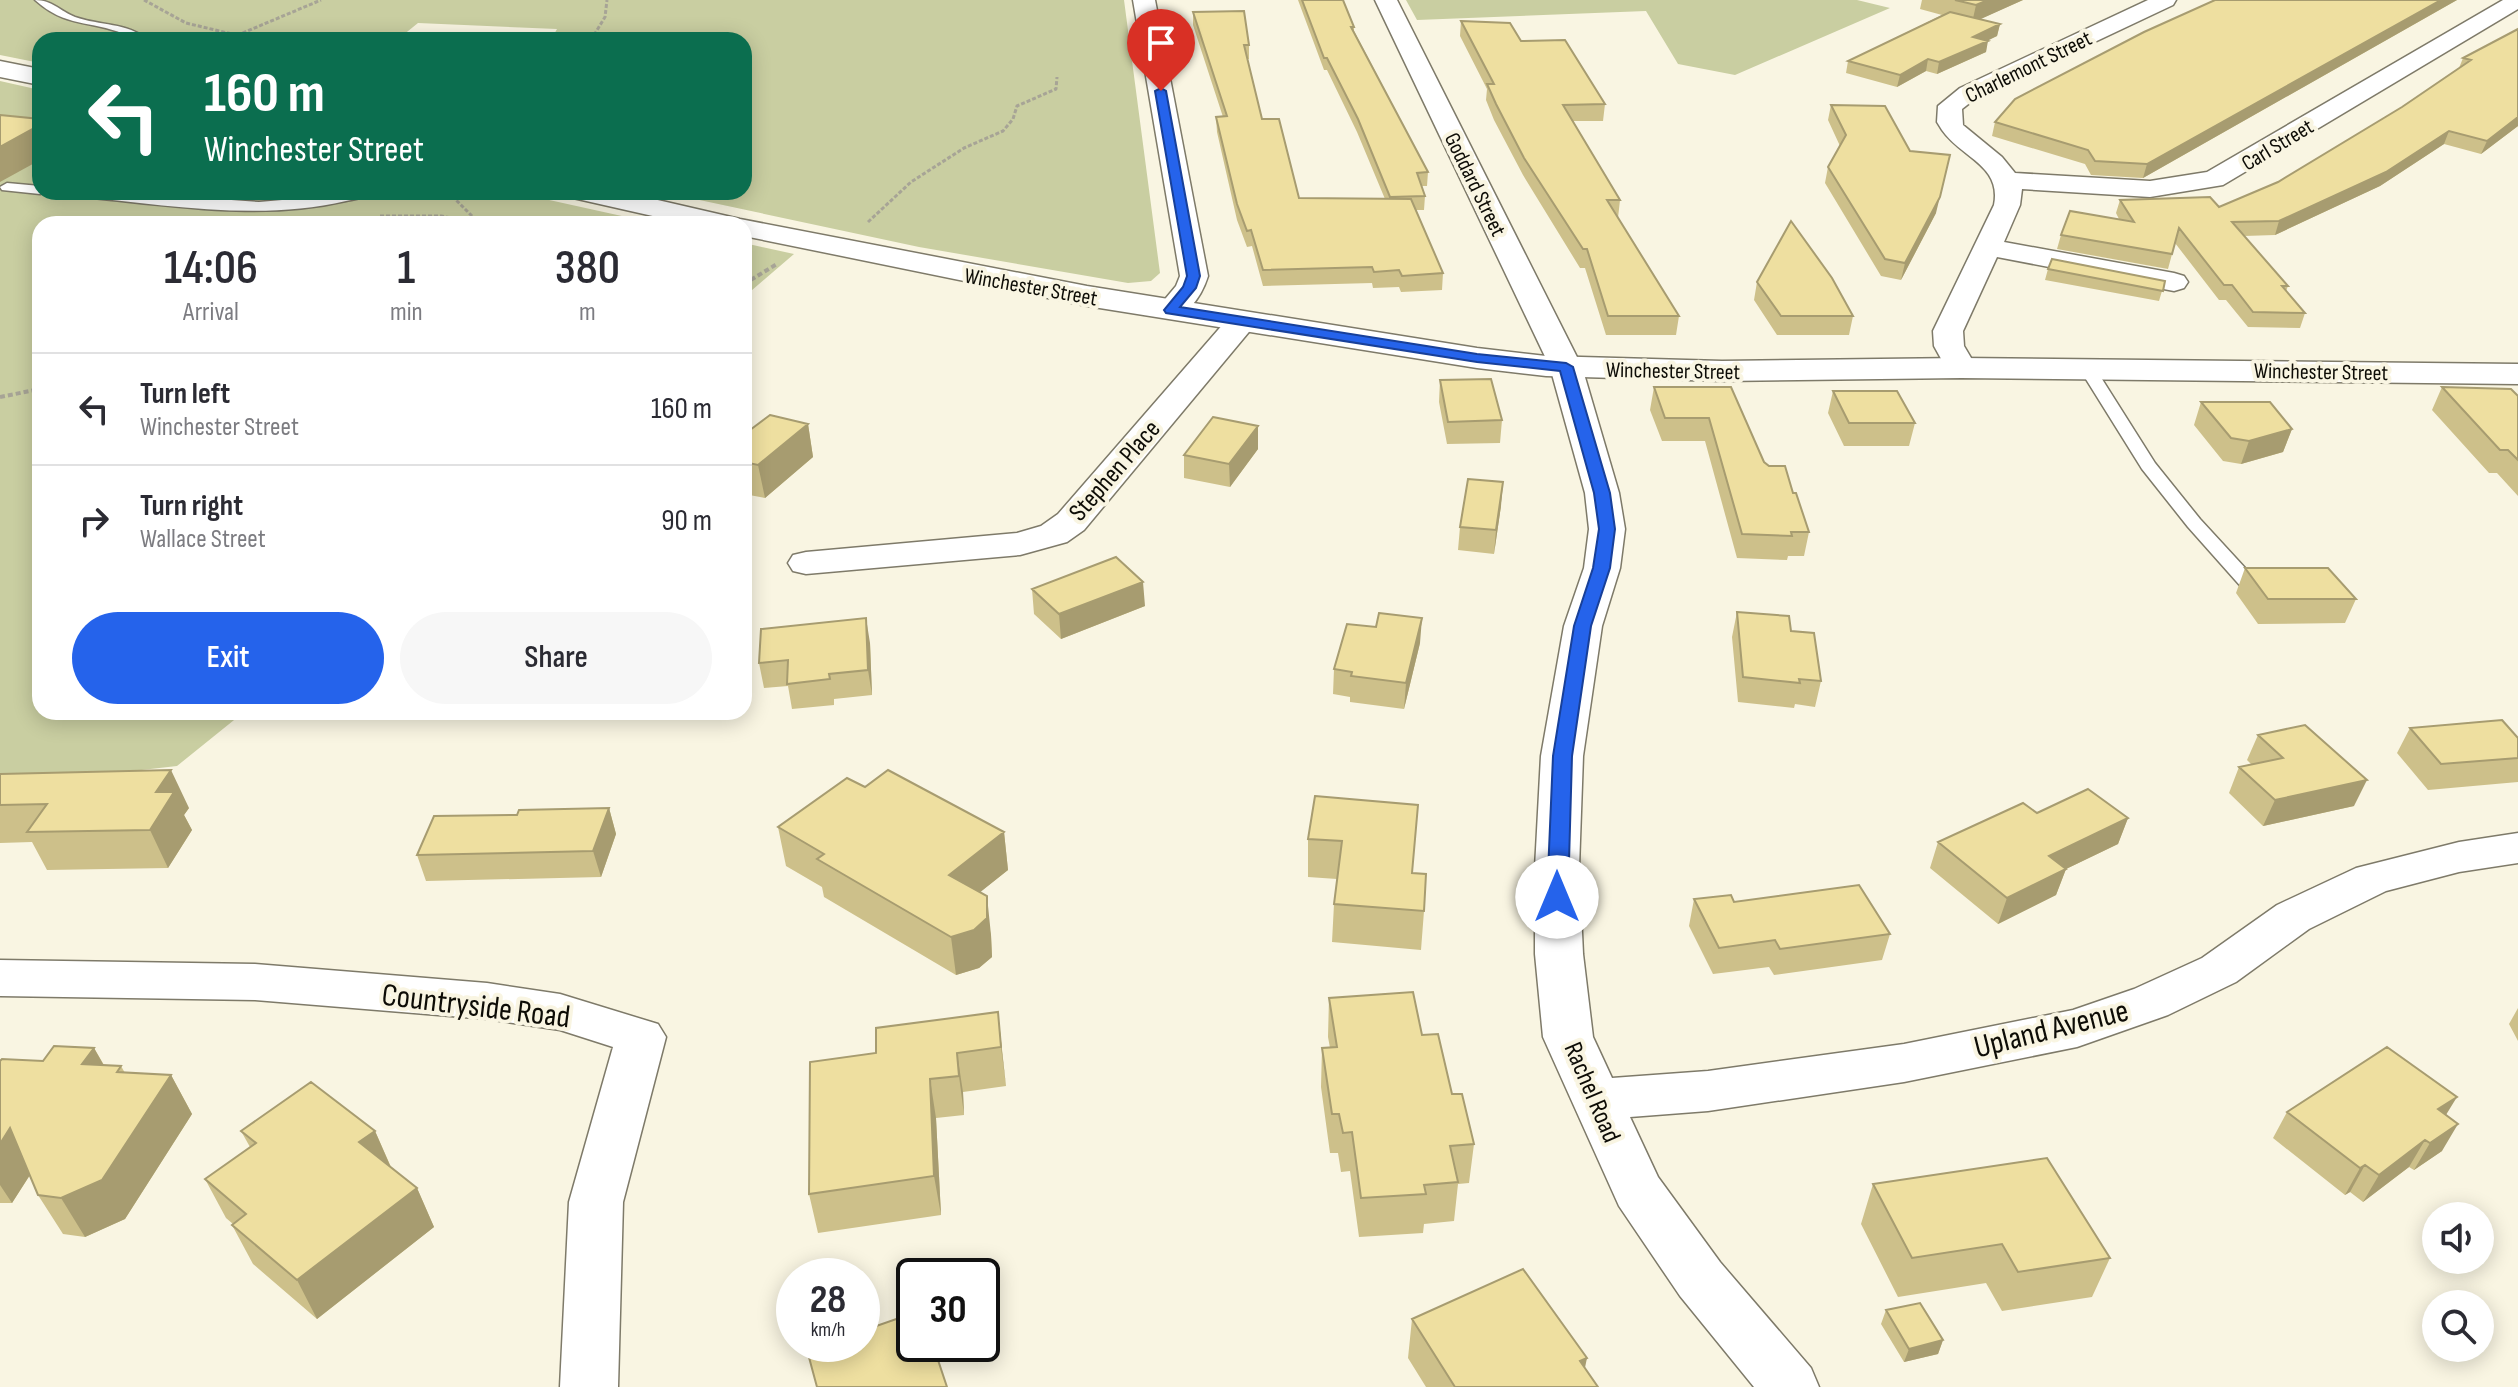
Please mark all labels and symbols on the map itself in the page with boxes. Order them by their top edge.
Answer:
pin [1127,9,1195,91]
street label: Charlemont Street [1961,25,2097,110]
street label: Carl Street [2237,113,2319,177]
street label: Goddard Street [1438,128,1511,241]
street label: Winchester Street [962,263,1100,312]
street label: Winchester Street [1606,357,1741,386]
street label: Winchester Street [2254,358,2389,387]
street label: Stephen Place [1063,414,1167,528]
position arrow [1515,855,1599,939]
street label: Countryside Road [379,976,572,1037]
street label: Upland Avenue [1970,991,2133,1067]
street label: Rachel Road [1557,1038,1627,1147]
speed limit sign: 30 [896,1258,1000,1362]

